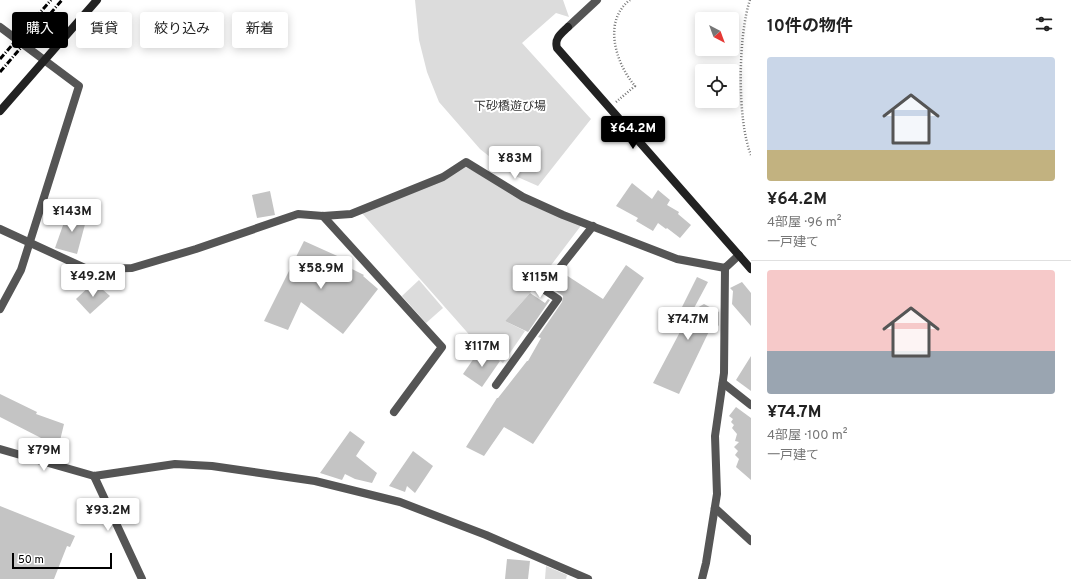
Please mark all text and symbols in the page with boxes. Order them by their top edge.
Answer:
chip: 購入 [12,12,68,48]
chip: 賃貸 [76,12,132,48]
chip: 絞り込み [140,12,224,48]
chip: 新着 [232,12,288,48]
north arrow [695,12,739,56]
map controls [695,12,739,108]
icon: filters [1033,13,1055,35]
text: 10件の物件 [767,16,853,38]
button: locate [695,64,739,108]
icon: home [875,83,947,155]
park label: 下砂橋遊び場 [474,99,546,115]
pin: ¥64.2M [600,116,666,150]
text: ¥64.2M [610,121,656,137]
pin: ¥83M [491,146,539,180]
text: ¥83M [498,151,532,167]
text: ¥64.2M [767,189,827,211]
pin: ¥143M [44,199,100,233]
text: ¥143M [52,204,92,220]
text: 4部屋 · 96 m² [767,215,841,231]
text: 一戸建て [767,235,819,251]
pin: ¥58.9M [288,256,354,290]
text: ¥58.9M [298,261,344,277]
pin: ¥49.2M [60,264,126,298]
pin: ¥115M [512,265,568,299]
text: ¥49.2M [70,269,116,285]
text: ¥115M [522,270,558,286]
icon: home [875,296,947,368]
pin: ¥74.7M [655,307,721,341]
text: ¥74.7M [667,312,709,328]
pin: ¥117M [454,334,510,368]
text: ¥117M [464,339,500,355]
text: ¥74.7M [767,402,821,424]
text: 4部屋 · 100 m² [767,428,847,444]
pin: ¥79M [20,438,68,472]
text: ¥79M [27,443,61,459]
text: 一戸建て [767,448,819,464]
pin: ¥93.2M [75,498,141,532]
text: ¥93.2M [85,503,131,519]
scale bar [12,551,112,570]
text: 50 m [18,553,44,567]

